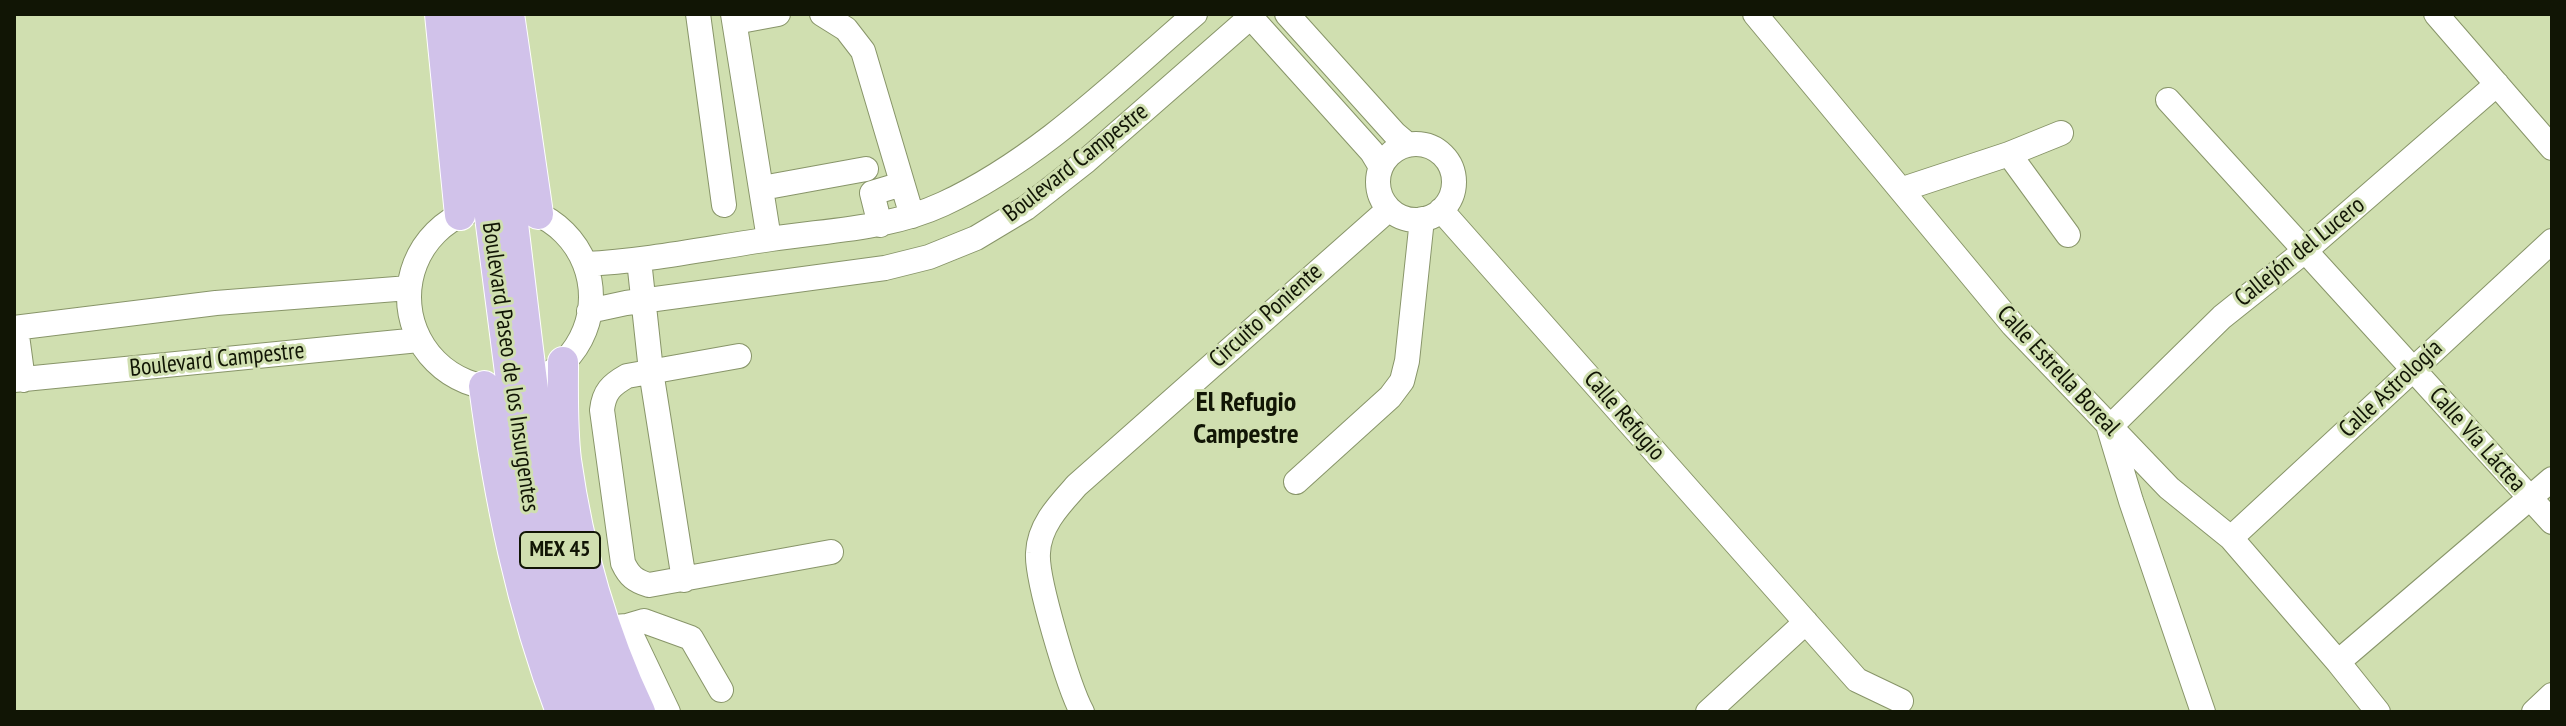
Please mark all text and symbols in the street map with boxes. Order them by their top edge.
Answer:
street label: Boulevard Campestre [998,98,1154,228]
street label: Callejón del Lucero [2229,191,2371,313]
street label: Boulevard Paseo de los Insurgentes [475,220,545,514]
street label: Circuito Poniente [1204,258,1328,374]
street label: Calle Estrella Boreal [1990,300,2126,442]
street label: Calle Astrología [2333,334,2449,444]
street label: Boulevard Campestre [128,337,306,383]
street label: Calle Refugio [1577,365,1671,467]
street label: Calle Vía Láctea [2423,382,2531,498]
district label: El Refugio Campestre [1193,386,1299,452]
road number: MEX 45 [520,532,600,568]

